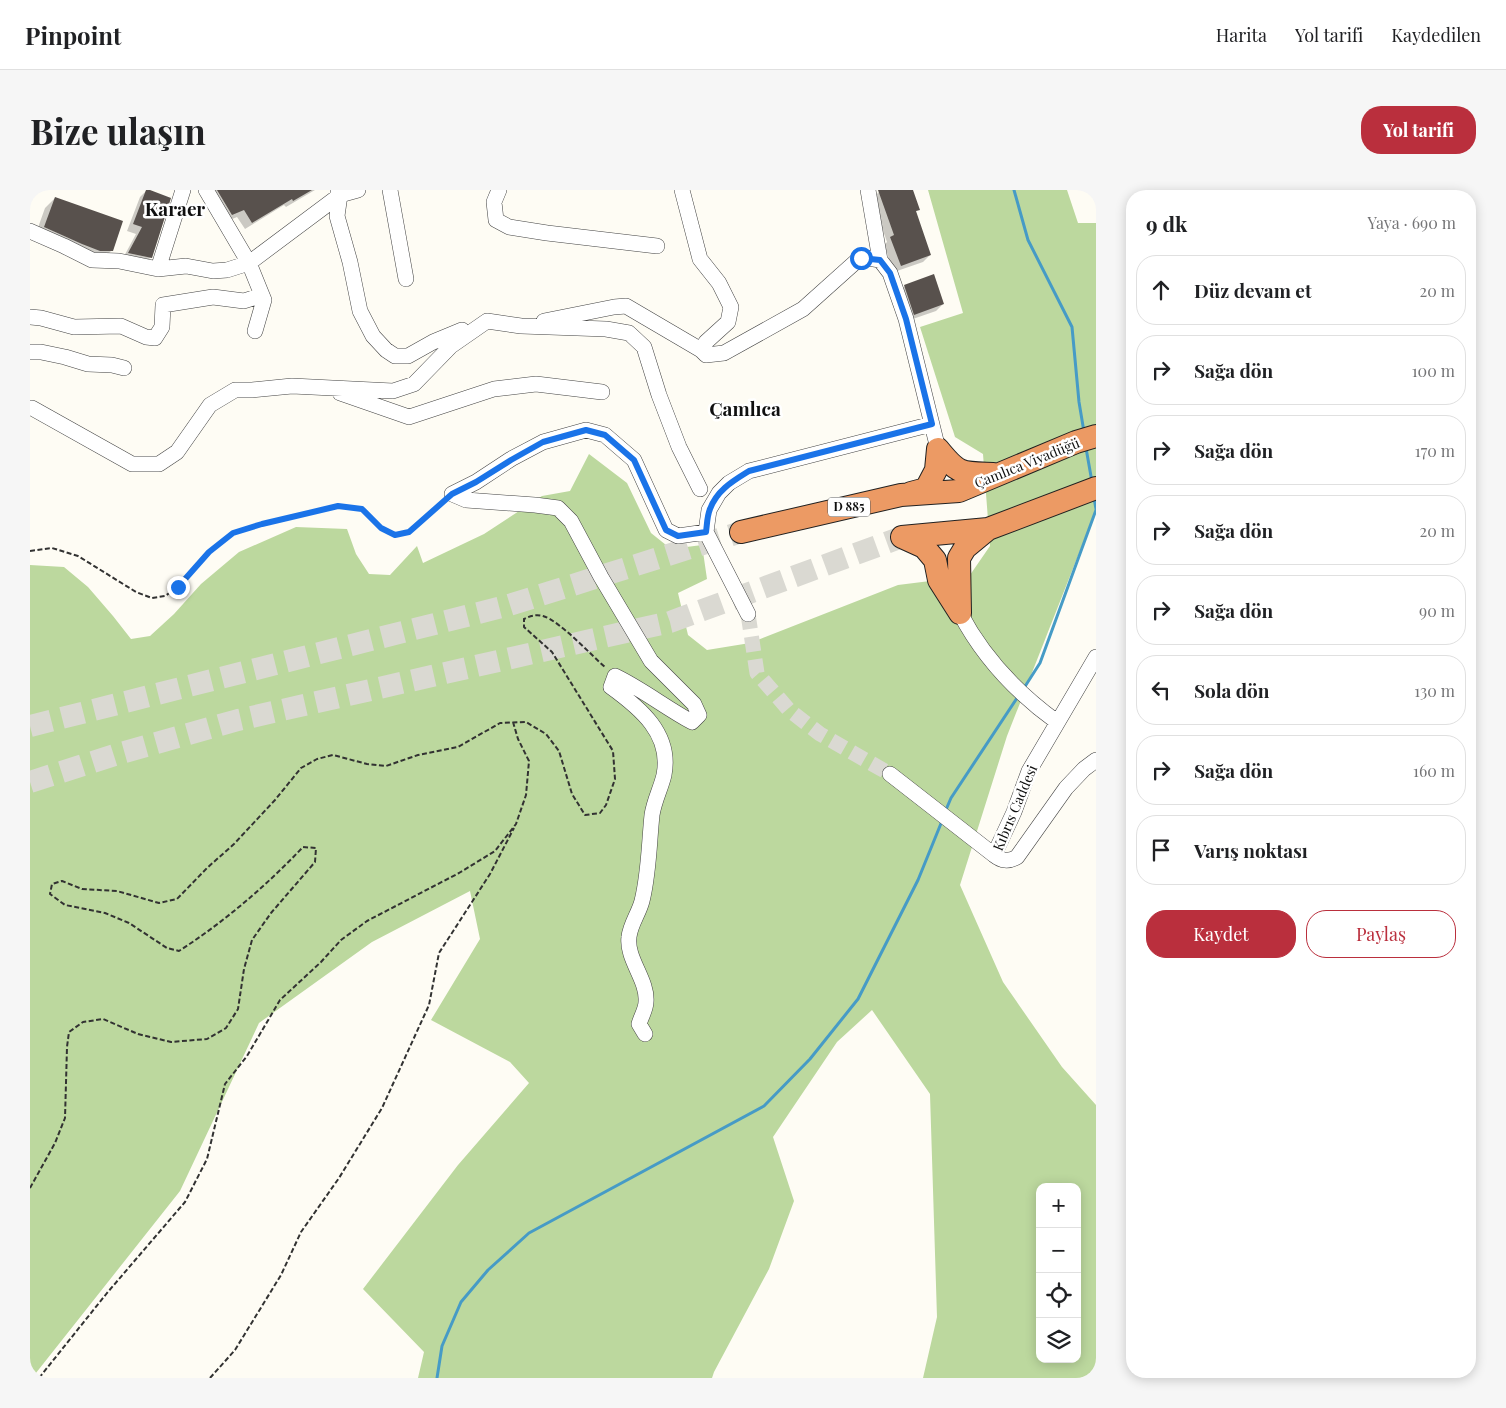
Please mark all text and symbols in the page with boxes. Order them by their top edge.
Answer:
text: Pinpoint [25,19,121,51]
text: Harita [1216,23,1267,47]
text: Yol tarifi [1295,23,1363,47]
text: Kaydedilen [1391,23,1481,47]
button: Yol tarifi [1361,106,1476,154]
text: Bize ulaşın [30,107,206,154]
district label: Karaer [145,195,205,221]
text: 9 dk [1146,209,1187,237]
text: Yaya · 690 m [1368,212,1456,233]
route start [850,247,873,270]
icon: ahead [1147,276,1175,304]
text: Düz devam et [1194,277,1312,303]
text: 20 m [1420,280,1455,301]
icon: right [1147,356,1175,384]
text: Sağa dön [1194,357,1273,383]
text: 100 m [1412,360,1455,381]
district label: Çamlıca [709,395,781,421]
street label: Çamlıca Viyadüğü [971,433,1082,492]
icon: right [1147,436,1175,464]
text: Sağa dön [1194,437,1273,463]
text: 170 m [1415,440,1455,461]
road number: D 885 [828,498,870,516]
icon: right [1147,516,1175,544]
text: Sağa dön [1194,517,1273,543]
text: 20 m [1420,520,1455,541]
route end [167,576,190,599]
icon: right [1147,596,1175,624]
text: Sağa dön [1194,597,1273,623]
text: 90 m [1419,600,1455,621]
icon: left [1147,676,1175,704]
text: Sola dön [1194,677,1270,703]
text: 130 m [1414,680,1455,701]
icon: right [1147,756,1175,784]
text: Sağa dön [1194,757,1273,783]
text: 160 m [1413,760,1455,781]
street label: Kıbrıs Caddesi [988,762,1041,854]
icon: arrive [1147,836,1175,864]
text: Varış noktası [1194,837,1308,863]
button: Kaydet [1146,910,1296,958]
button: Paylaş [1306,910,1456,958]
map controls [1036,1183,1081,1363]
button: + [1036,1183,1081,1228]
button: − [1036,1228,1081,1273]
button: locate [1036,1273,1081,1318]
button: layers [1036,1318,1081,1363]

